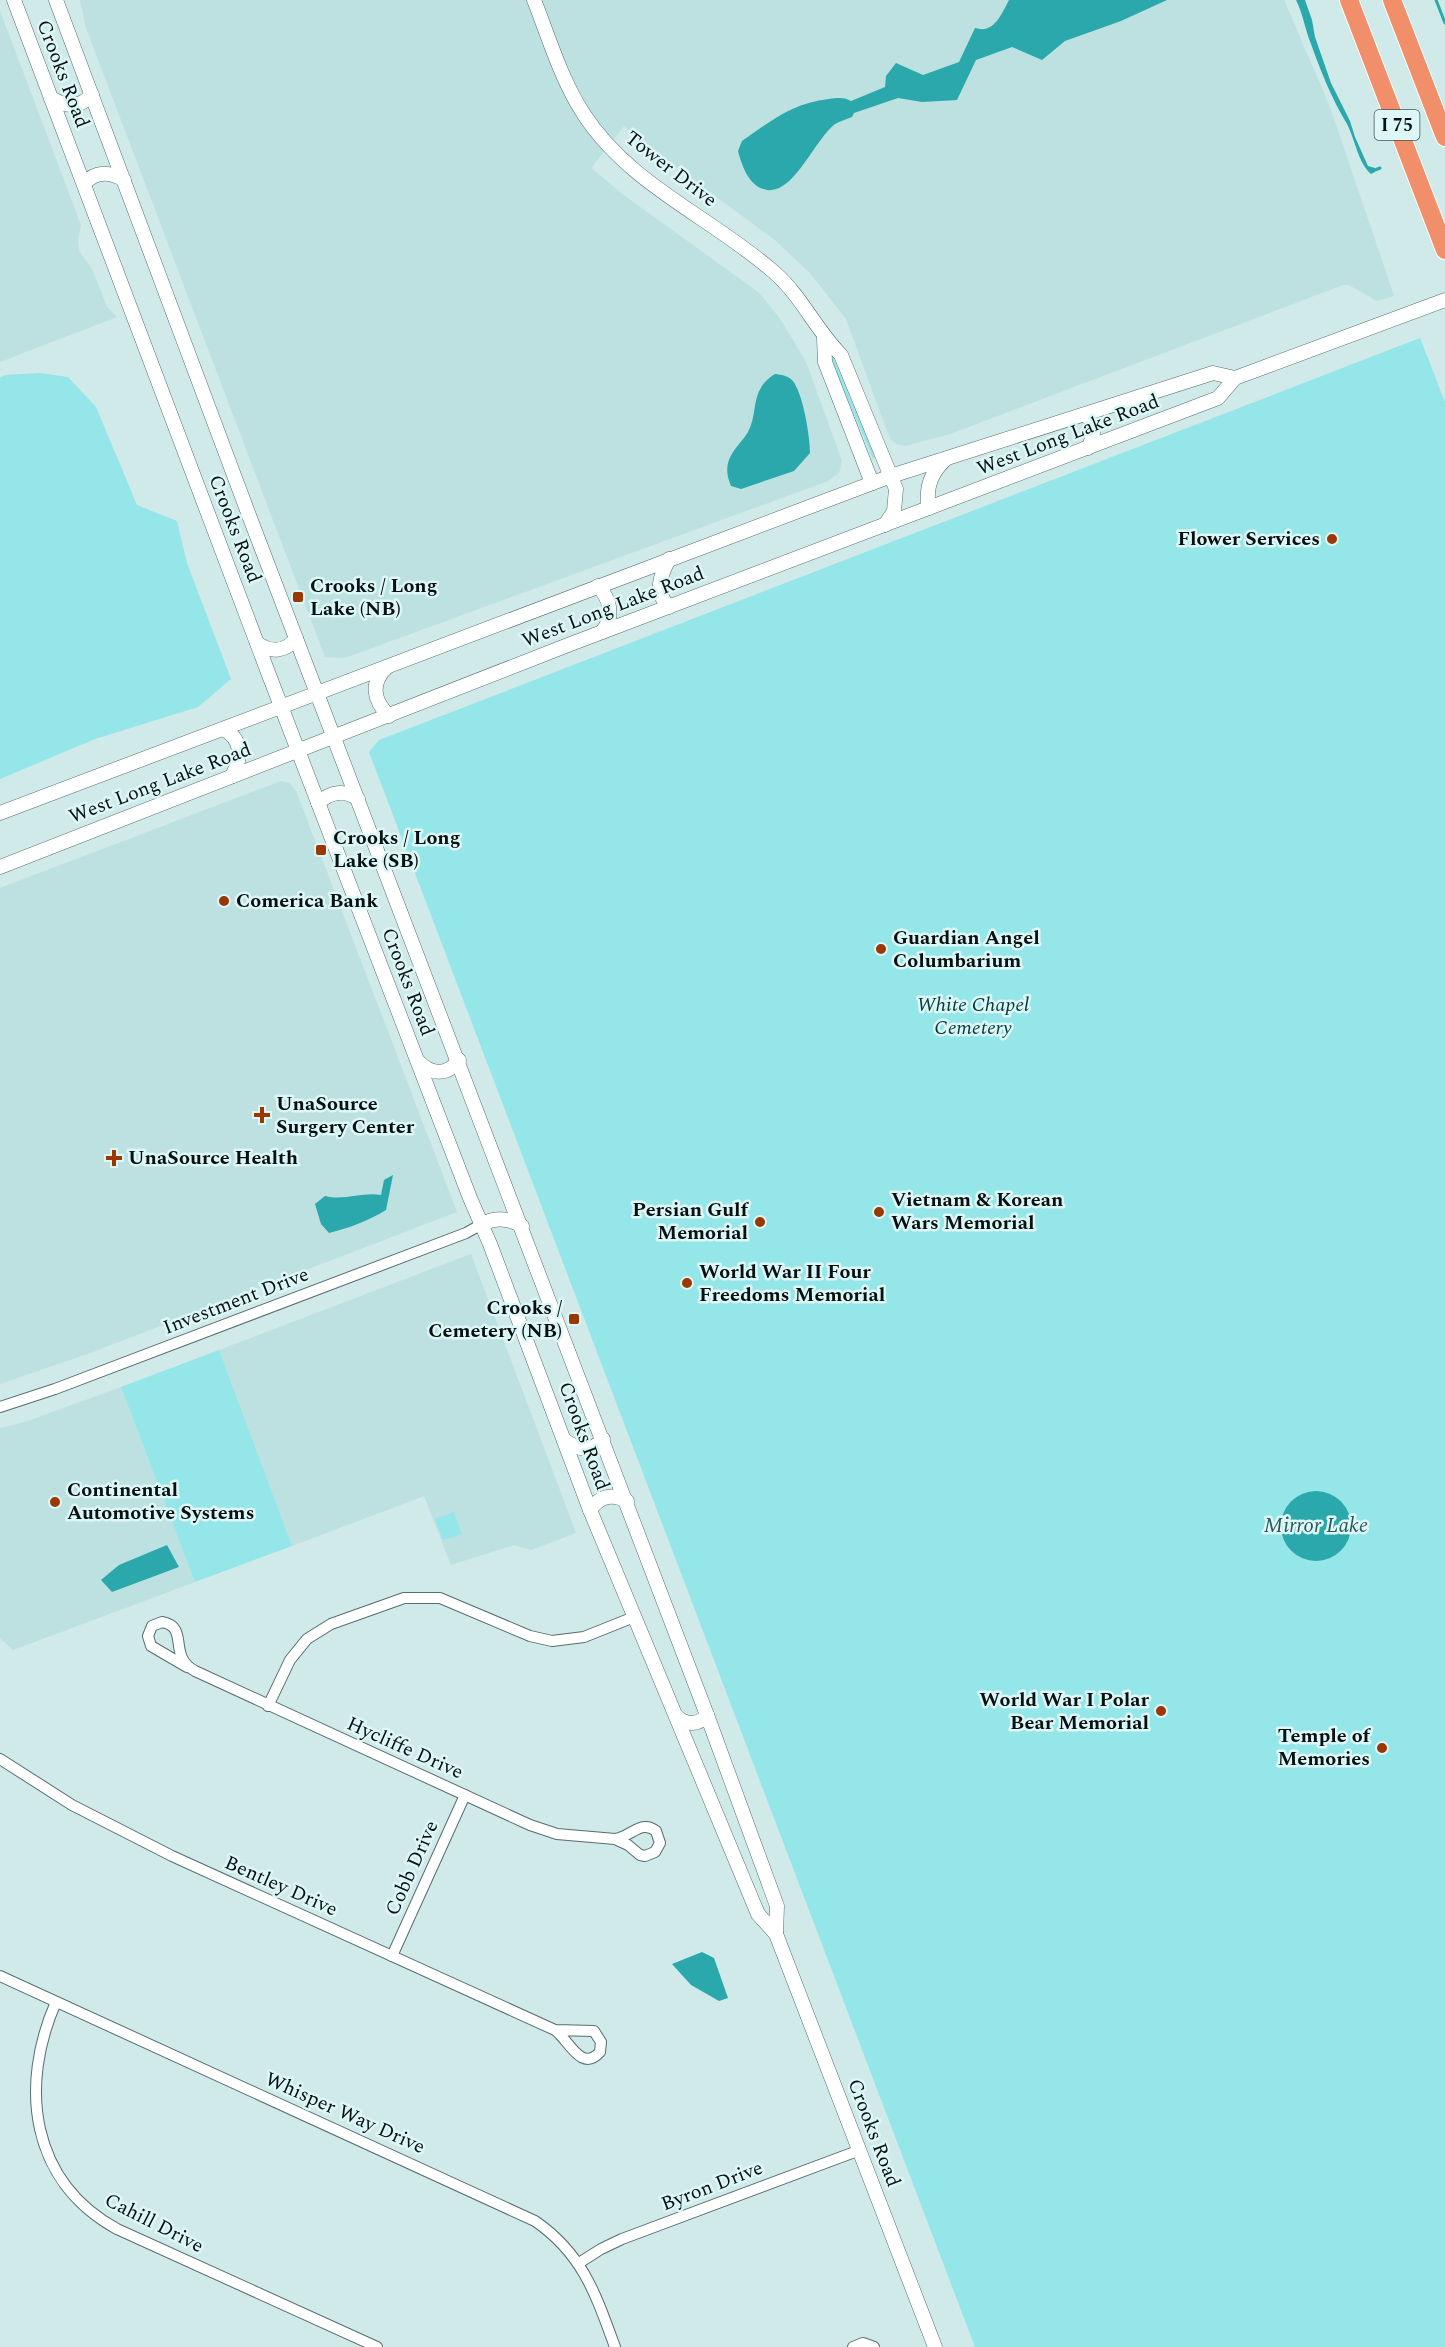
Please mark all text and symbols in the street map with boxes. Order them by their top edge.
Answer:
street label: Crooks Road [29,16,97,132]
road number: I 75 [1374,110,1420,140]
street label: Tower Drive [618,123,724,215]
street label: West Long Lake Road [972,386,1164,484]
street label: Crooks Road [201,471,269,587]
place label: Flower Services [1177,524,1320,554]
marker: Flower Services [1325,532,1339,546]
street label: West Long Lake Road [517,558,709,656]
place label: Crooks / Long Lake (NB) [310,571,437,624]
marker: Crooks / Long Lake (NB) [291,590,305,604]
street label: West Long Lake Road [64,734,256,832]
place label: Crooks / Long Lake (SB) [333,823,460,876]
marker: Crooks / Long Lake (SB) [314,843,328,857]
place label: Comerica Bank [236,886,378,916]
marker: Comerica Bank [217,894,231,908]
place label: Guardian Angel Columbarium [893,923,1040,976]
street label: Crooks Road [374,924,442,1040]
marker: Guardian Angel Columbarium [874,942,888,956]
park label: White Chapel Cemetery [917,990,1029,1043]
place label: UnaSource Surgery Center [276,1089,415,1142]
marker: UnaSource Surgery Center [253,1106,271,1124]
place label: UnaSource Health [128,1143,298,1173]
marker: UnaSource Health [105,1149,123,1167]
place label: Vietnam & Korean Wars Memorial [891,1185,1063,1238]
place label: Persian Gulf Memorial [632,1195,750,1248]
marker: Vietnam & Korean Wars Memorial [872,1205,886,1219]
marker: Persian Gulf Memorial [753,1215,767,1229]
place label: World War II Four Freedoms Memorial [699,1257,885,1310]
street label: Investment Drive [159,1259,313,1343]
marker: World War II Four Freedoms Memorial [680,1276,694,1290]
place label: Crooks / Cemetery (NB) [428,1293,562,1346]
marker: Crooks / Cemetery (NB) [567,1312,581,1326]
street label: Crooks Road [550,1377,618,1495]
place label: Continental Automotive Systems [67,1475,254,1528]
marker: Continental Automotive Systems [48,1495,62,1509]
water label: Mirror Lake [1264,1510,1368,1542]
place label: World War I Polar Bear Memorial [979,1685,1149,1738]
marker: World War I Polar Bear Memorial [1154,1704,1168,1718]
street label: Hycliffe Drive [342,1709,468,1787]
place label: Temple of Memories [1277,1721,1372,1774]
marker: Temple of Memories [1375,1741,1389,1755]
street label: Cobb Drive [378,1816,446,1920]
street label: Bentley Drive [220,1848,342,1924]
street label: Whisper Way Drive [260,2064,430,2162]
street label: Crooks Road [840,2075,908,2191]
street label: Byron Drive [657,2153,767,2219]
street label: Cahill Drive [99,2185,209,2261]

